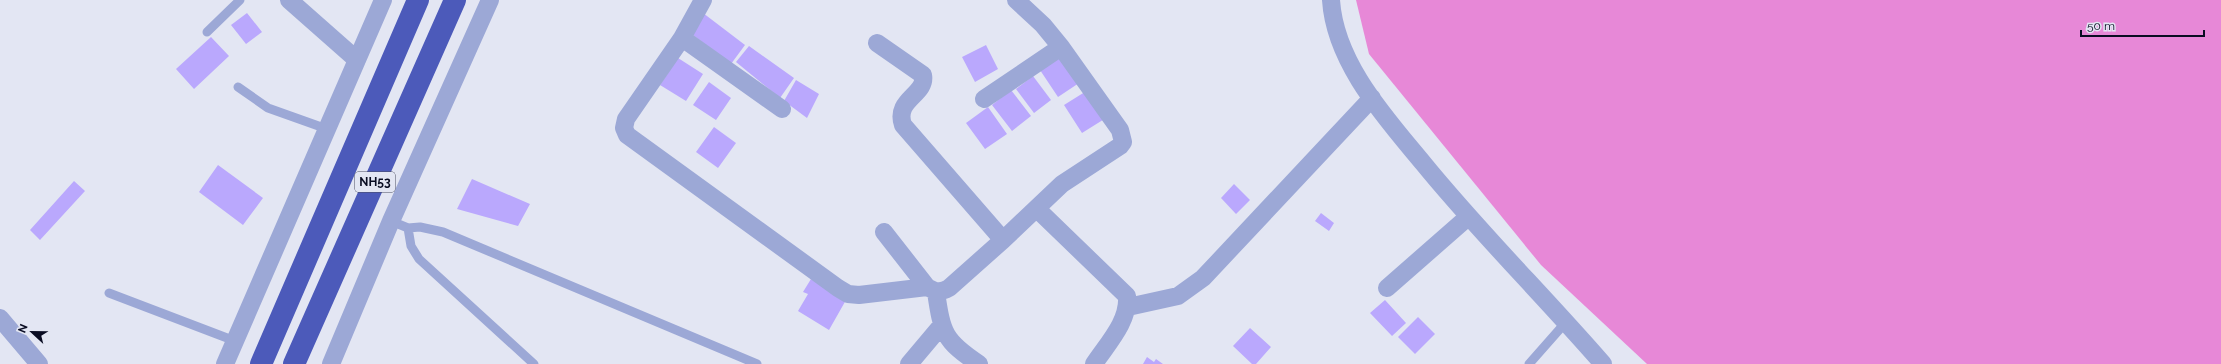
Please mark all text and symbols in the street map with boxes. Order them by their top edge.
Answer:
scale bar [2081,12,2204,38]
text: 50 m [2087,19,2115,33]
road number: NH53 [355,172,395,192]
north arrow [12,312,52,352]
text: N [16,322,31,335]

